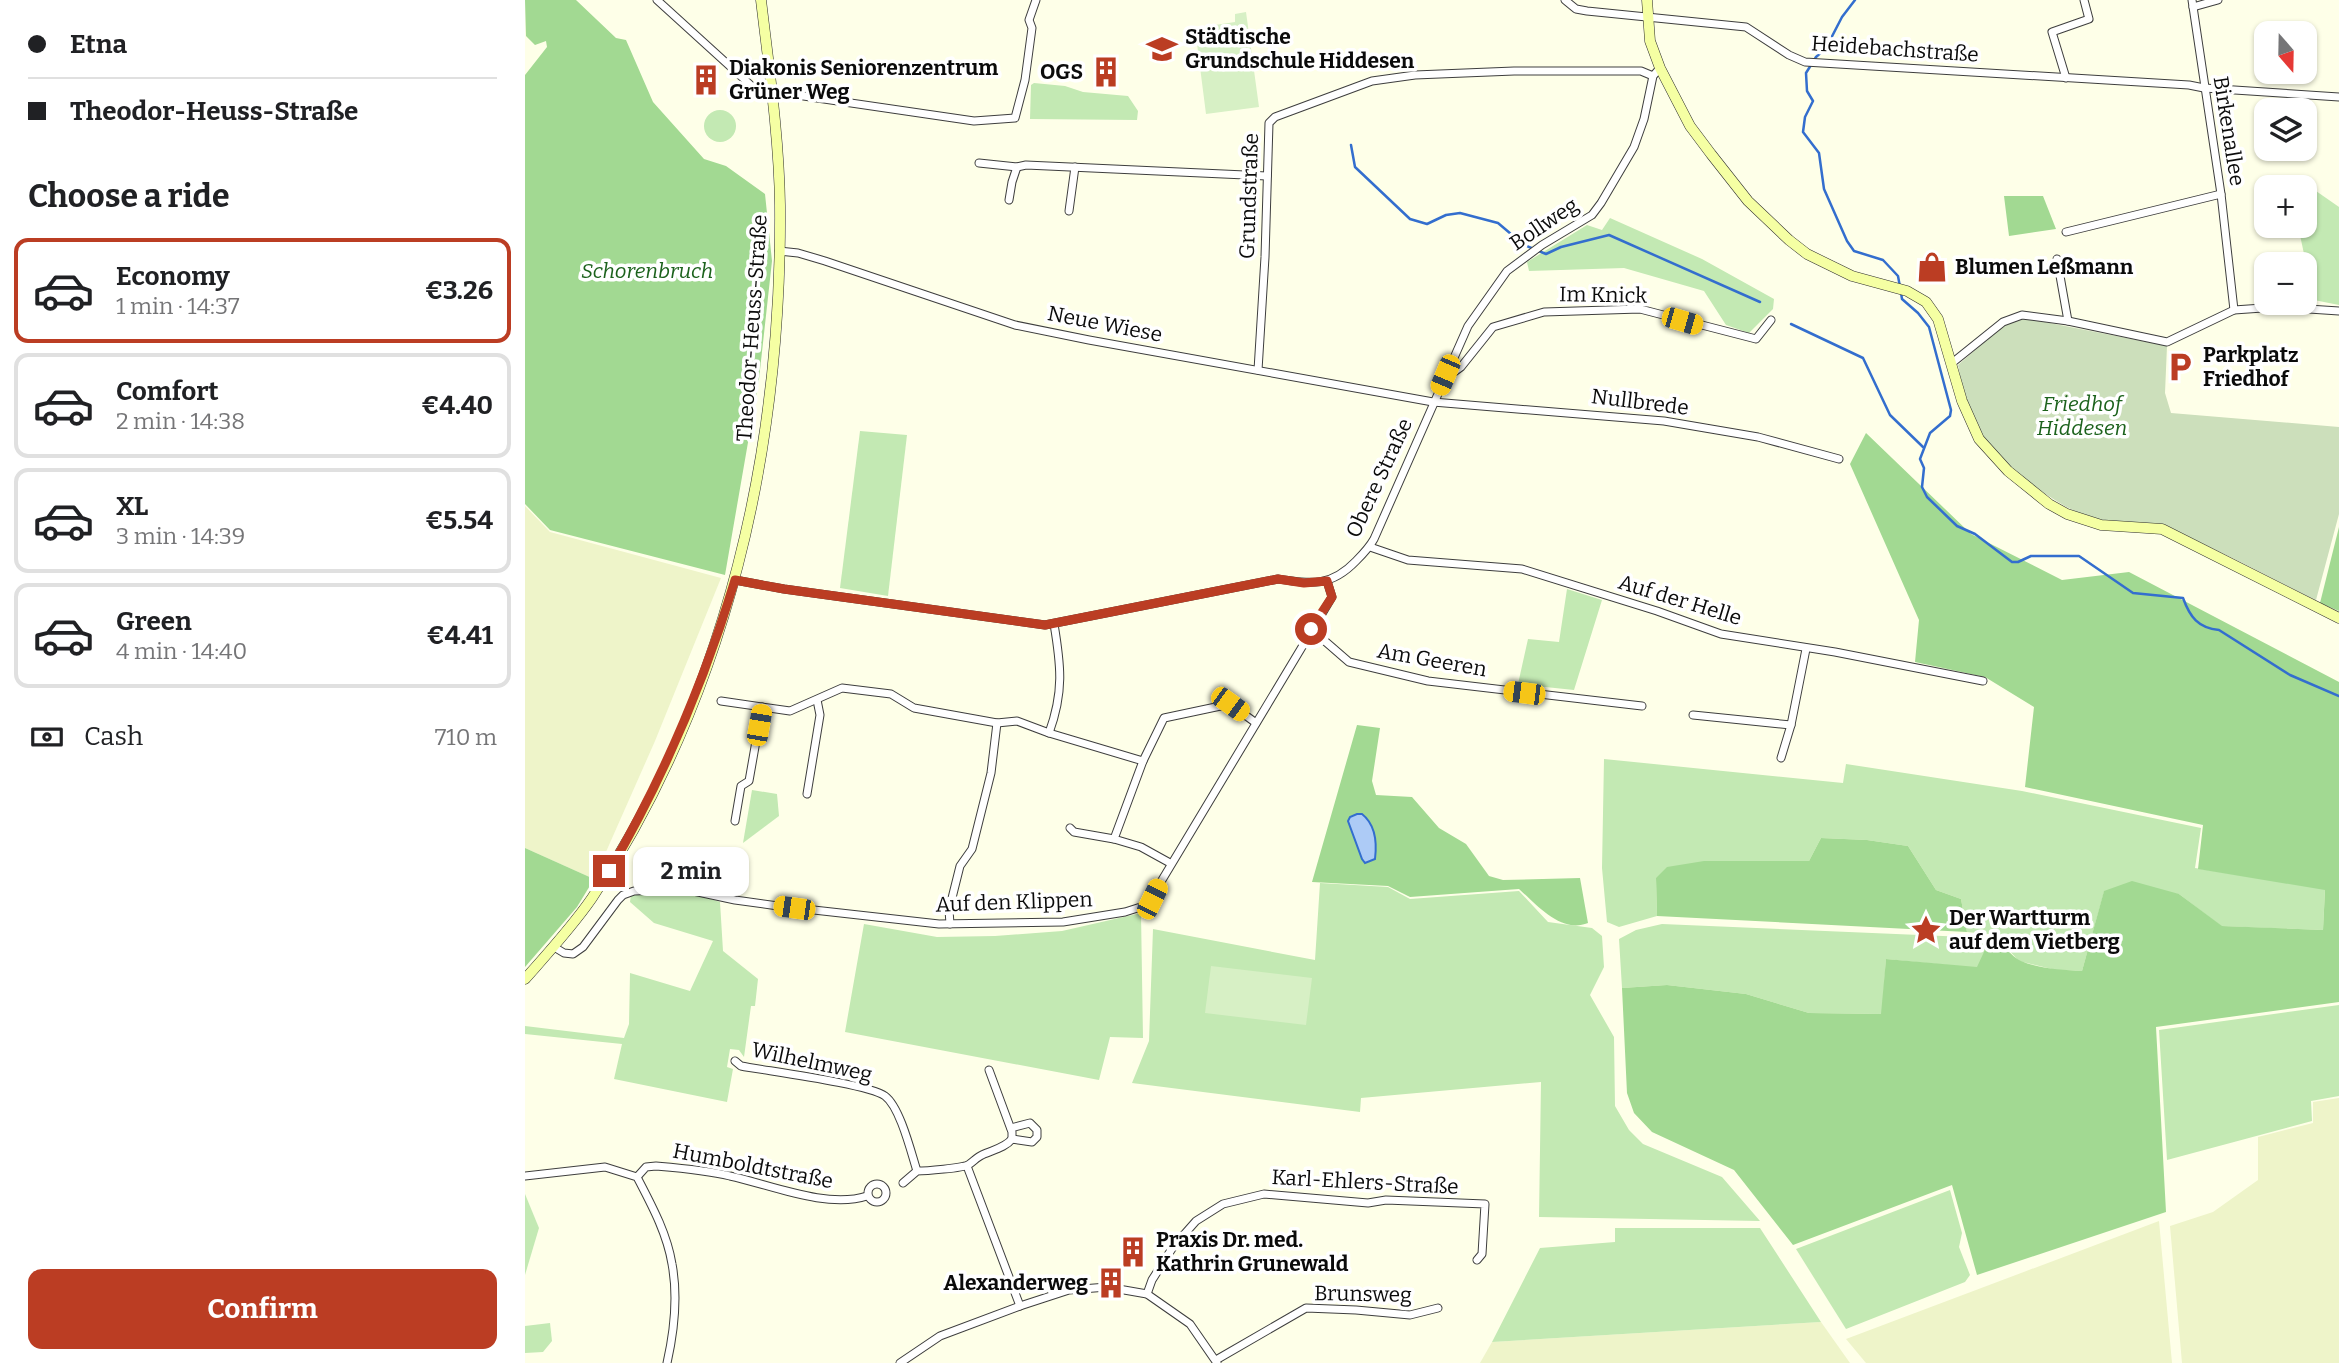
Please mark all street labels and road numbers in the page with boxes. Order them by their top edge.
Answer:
street label: Heidebachstraße [1810,30,1980,68]
street label: Birkenallee [2207,74,2251,188]
street label: Grundstraße [1234,133,1264,259]
street label: Bollweg [1505,192,1583,256]
street label: Theodor-Heuss-Straße [731,214,773,442]
street label: Im Knick [1559,281,1647,309]
street label: Neue Wiese [1045,300,1165,348]
street label: Nullbrede [1590,383,1690,421]
street label: Obere Straße [1340,414,1418,542]
street label: Auf der Helle [1615,569,1745,631]
street label: Am Geeren [1375,638,1489,682]
street label: Auf den Klippen [935,886,1093,918]
street label: Wilhelmweg [749,1037,875,1088]
street label: Humboldtstraße [671,1138,835,1194]
street label: Karl-Ehlers-Straße [1271,1164,1459,1200]
street label: Brunsweg [1314,1280,1412,1308]

